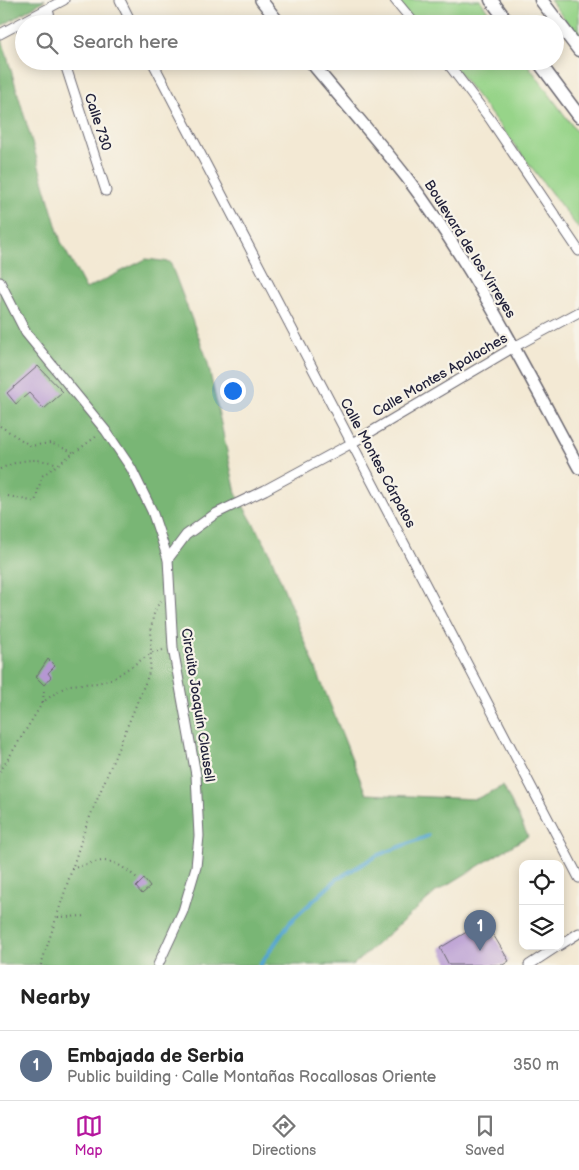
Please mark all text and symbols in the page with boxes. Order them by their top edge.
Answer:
search box [15,15,564,70]
icon: search [33,29,61,57]
text: Search here [73,31,178,54]
street label: Calle 730 [81,91,115,153]
street label: Boulevard de los Virreyes [421,177,520,321]
street label: Calle Montes Apalaches [370,329,511,421]
your location [220,378,246,404]
street label: Calle Montes Cárpatos [337,395,419,531]
street label: Circuito Joaquín Clausell [177,627,219,783]
map controls [519,860,564,950]
button: locate [519,860,564,905]
button: layers [519,905,564,950]
pin: 1 [464,910,496,951]
text: Nearby [20,985,90,1010]
text: Embajada de Serbia [67,1045,244,1068]
text: 1 [33,1056,39,1075]
text: 350 m [513,1056,559,1075]
text: Public building · Calle Montañas Rocallosas Oriente [67,1068,436,1087]
tab: Map [75,1112,103,1159]
tab: Directions [252,1112,316,1159]
tab: Saved [465,1112,504,1159]

